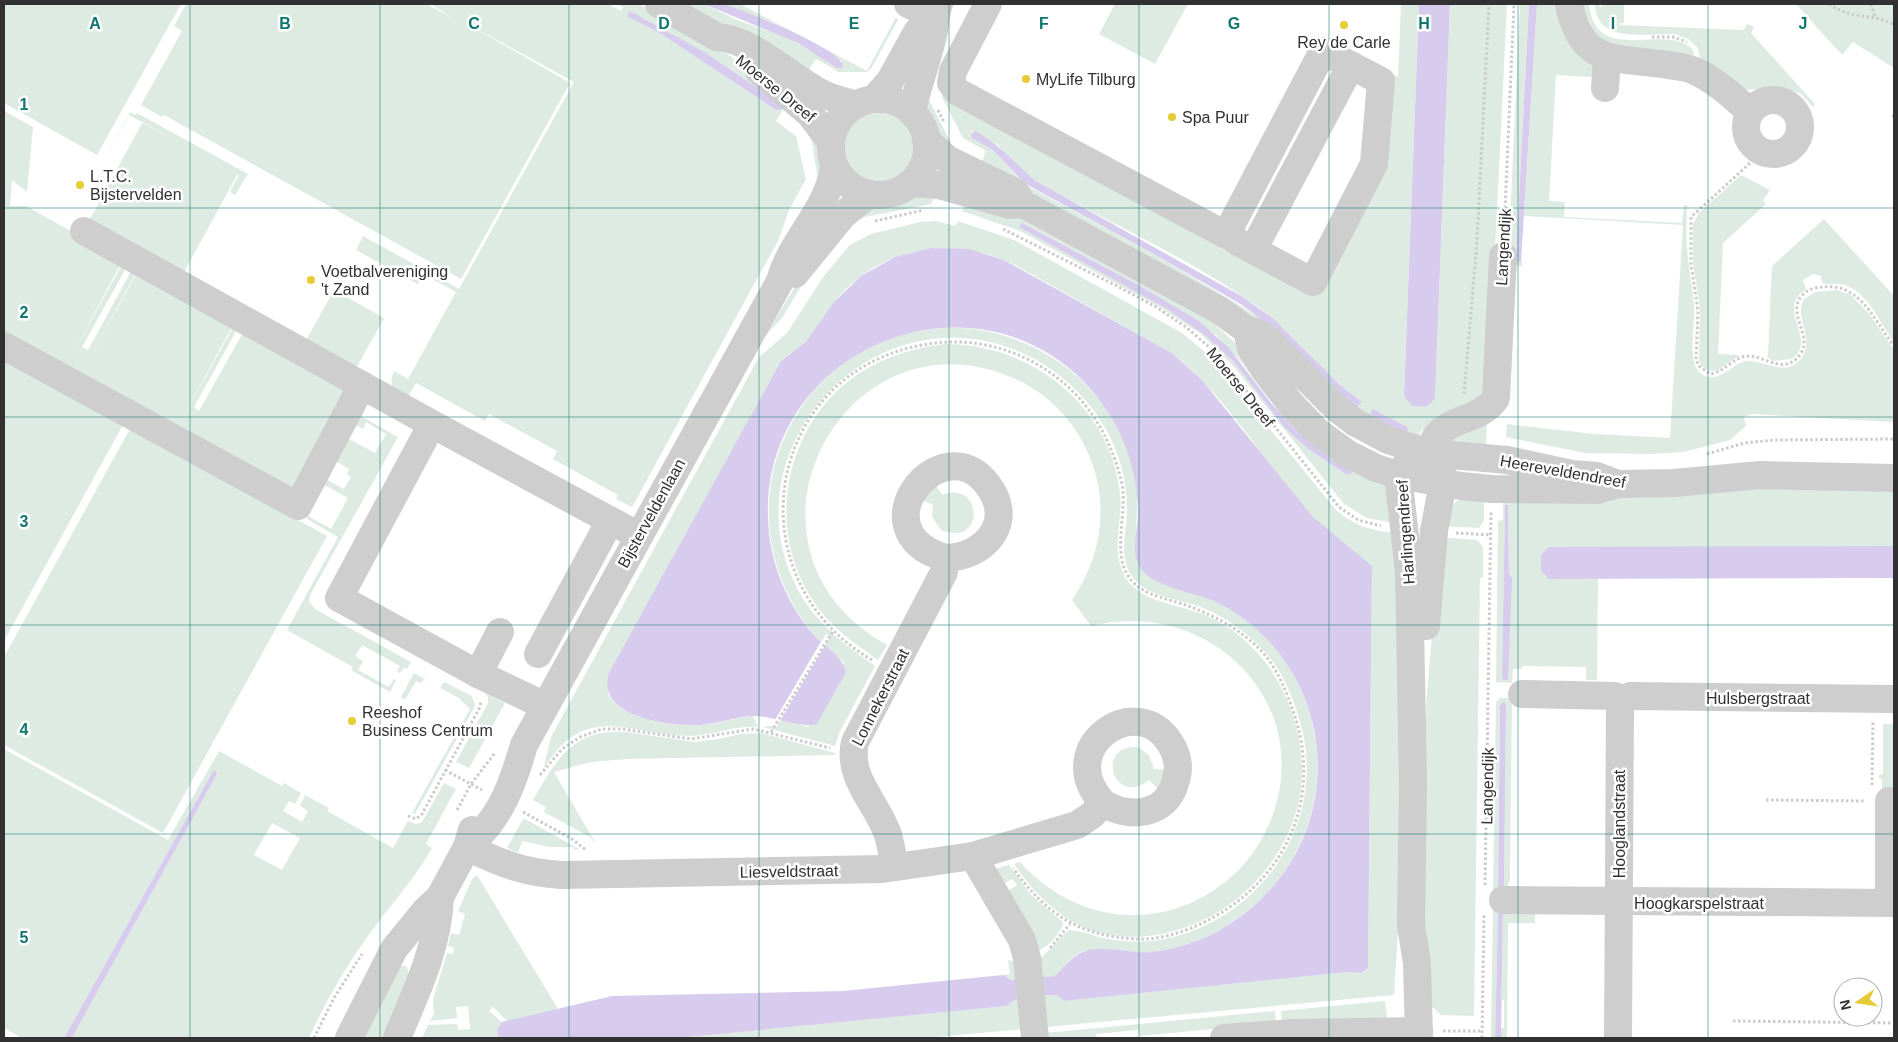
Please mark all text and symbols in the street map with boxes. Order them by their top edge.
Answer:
text: A [89,15,101,32]
text: B [279,15,291,32]
text: C [468,15,480,32]
text: D [658,15,670,32]
text: E [849,15,860,32]
text: F [1039,15,1049,32]
text: G [1228,15,1240,32]
text: H [1418,15,1430,32]
text: I [1611,15,1615,32]
text: J [1799,15,1807,32]
marker: Rey de Carle [1338,19,1350,31]
place label: Rey de Carle [1297,34,1391,51]
street label: Moerse Dreef [733,51,819,126]
place label: MyLife Tilburg [1036,71,1136,88]
marker: MyLife Tilburg [1020,73,1032,85]
text: 1 [20,96,29,113]
place label: Spa Puur [1182,109,1249,126]
marker: Spa Puur [1166,111,1178,123]
place label: L.T.C. Bijstervelden [90,168,182,203]
marker: L.T.C. Bijstervelden [74,179,86,191]
street label: Langendijk [1493,207,1514,286]
place label: Voetbalvereniging 't Zand [321,263,448,298]
marker: Voetbalvereniging 't Zand [305,274,317,286]
text: 2 [20,304,29,321]
street label: Moerse Dreef [1204,344,1278,431]
street label: Heereveldendreef [1499,452,1628,491]
street label: Bijsterveldenlaan [614,456,688,571]
street label: Harlingendreef [1393,478,1418,585]
text: 3 [20,513,29,530]
street label: Lonnekerstraat [849,645,912,749]
street label: Hulsbergstraat [1706,690,1811,707]
place label: Reeshof Business Centrum [362,704,493,739]
marker: Reeshof Business Centrum [346,715,358,727]
text: 4 [20,721,29,738]
street label: Langendijk [1478,746,1497,825]
street label: Hooglandstraat [1611,769,1628,878]
street label: Liesveldstraat [740,862,839,881]
street label: Hoogkarspelstraat [1634,895,1764,912]
text: 5 [20,929,29,946]
north arrow [1833,977,1883,1027]
text: N [1836,998,1854,1012]

